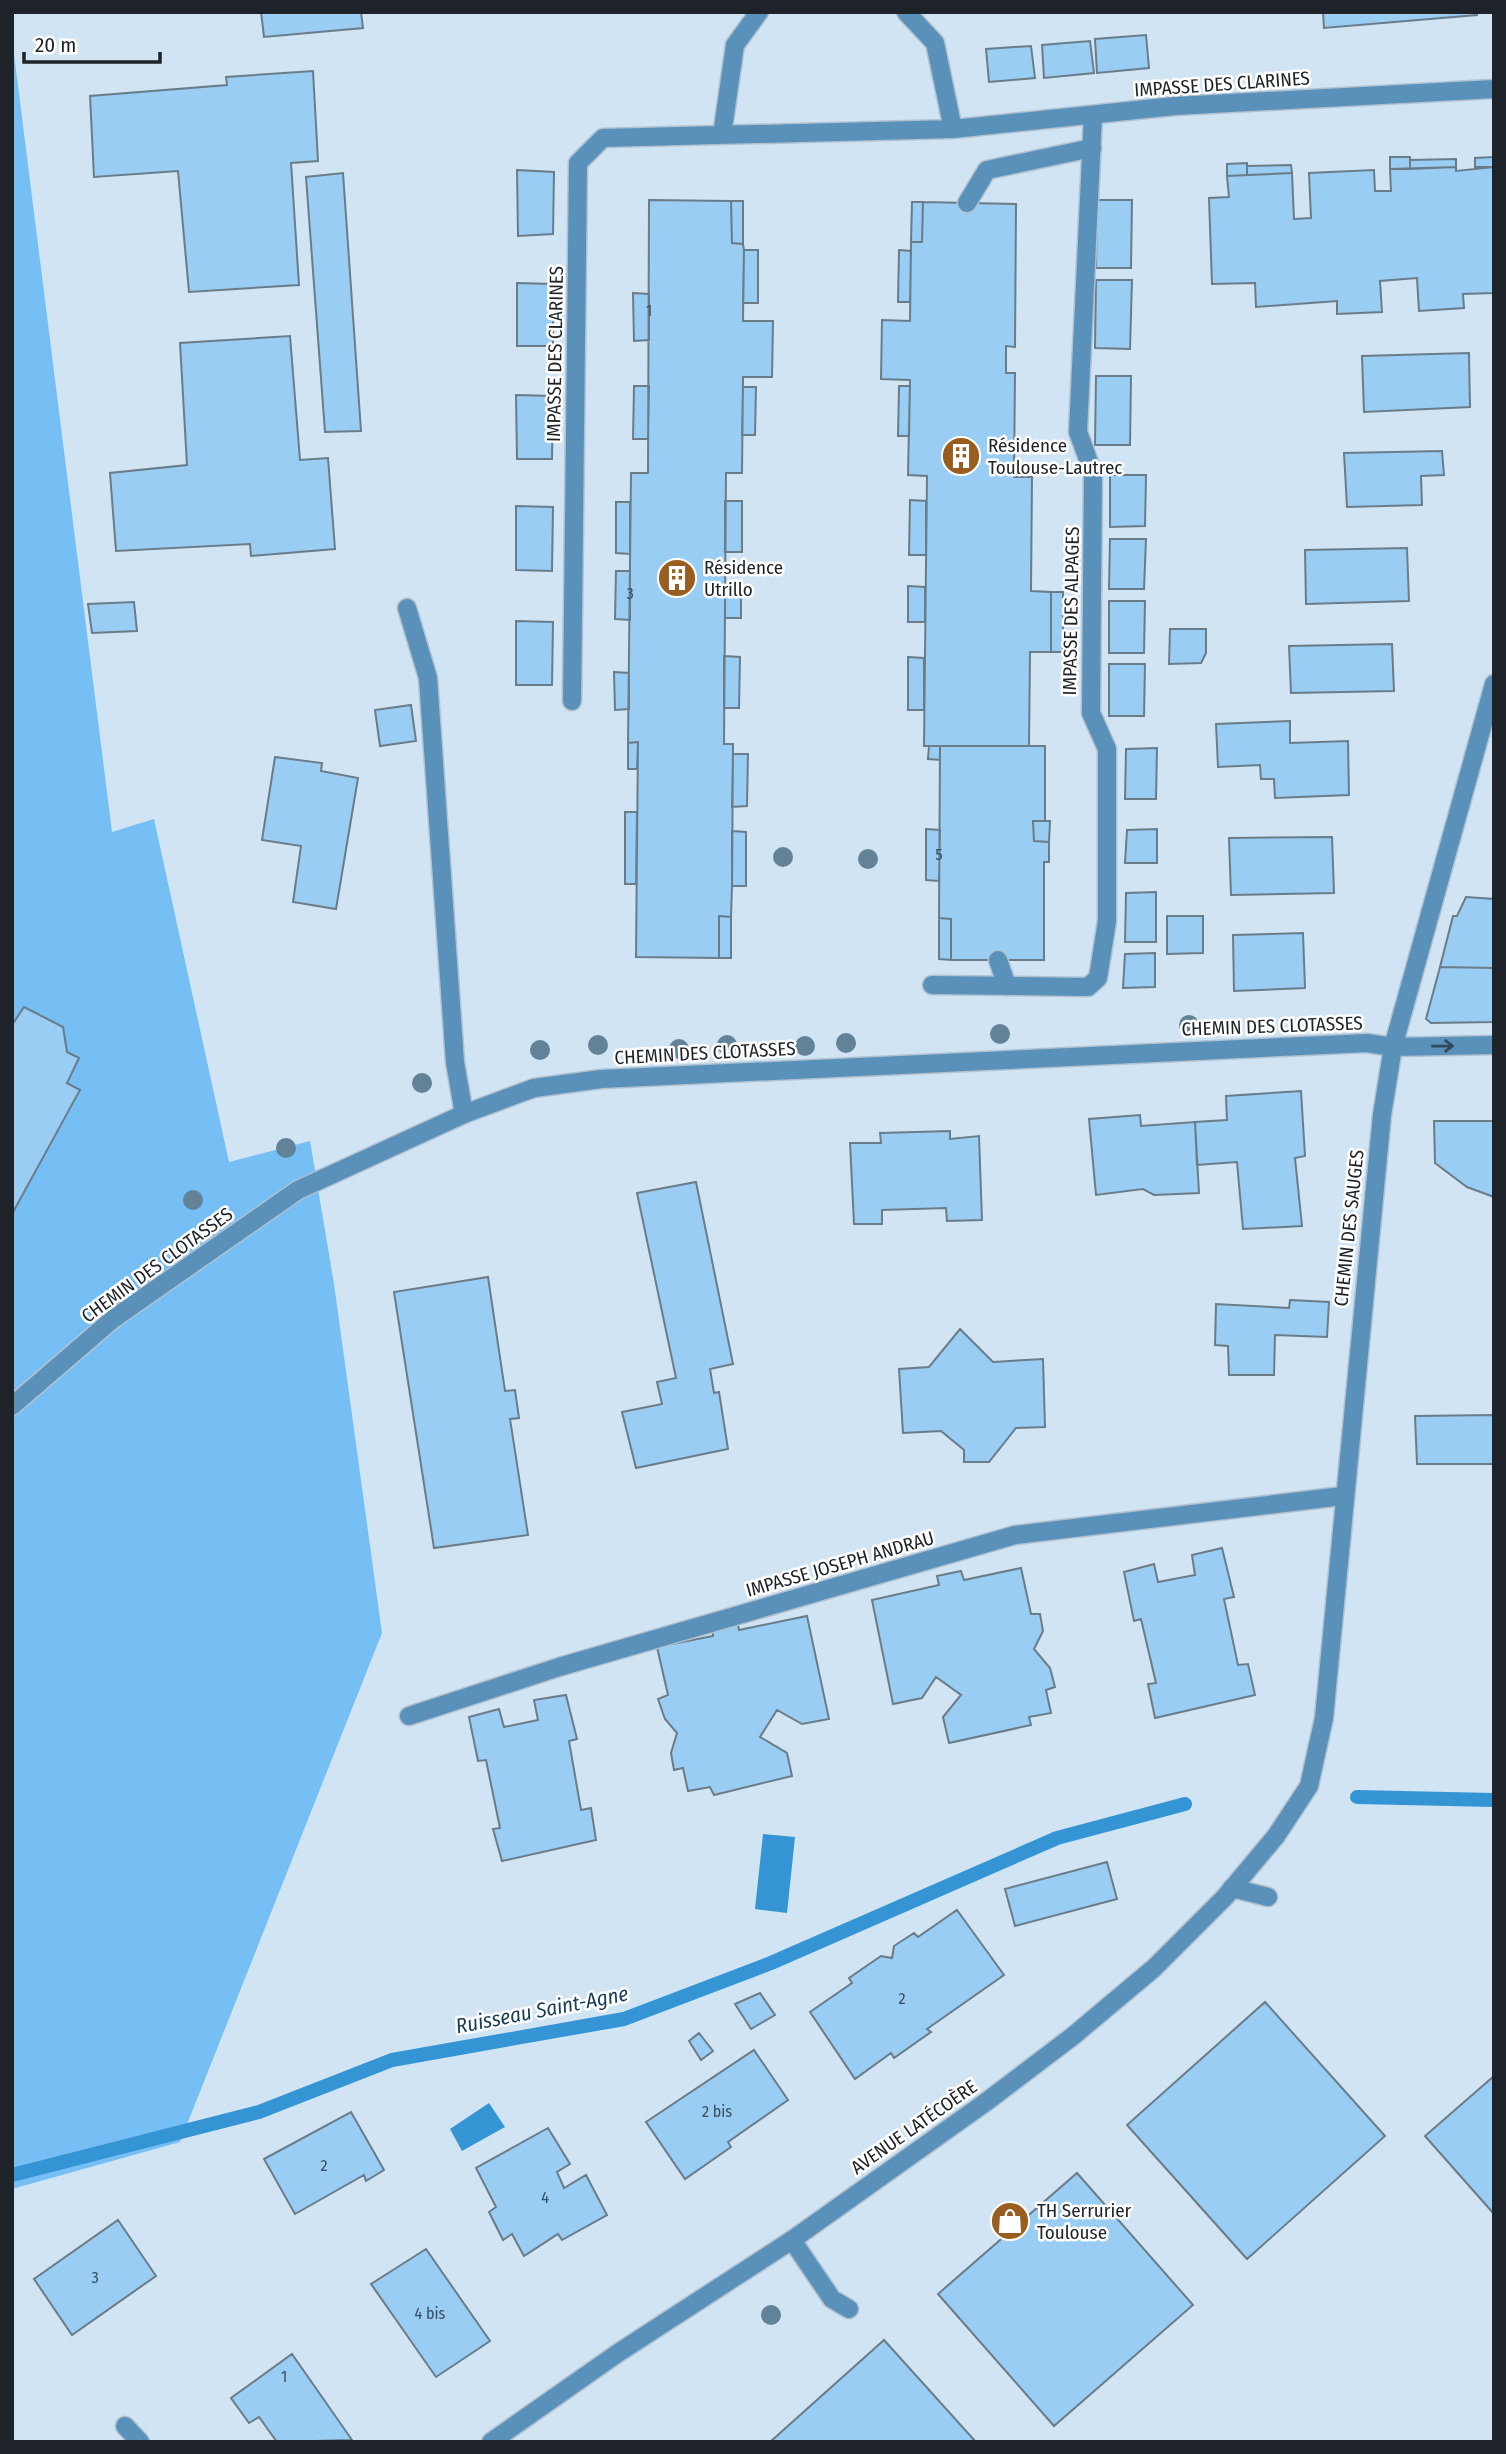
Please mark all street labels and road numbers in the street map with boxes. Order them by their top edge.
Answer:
street label: IMPASSE DES CLARINES [1133,66,1311,102]
street label: IMPASSE DES CLARINES [542,266,568,442]
street label: IMPASSE DES ALPAGES [1058,526,1084,696]
street label: CHEMIN DES CLOTASSES [1181,1011,1363,1041]
street label: CHEMIN DES CLOTASSES [614,1037,796,1069]
street label: CHEMIN DES SAUGES [1329,1148,1369,1308]
street label: CHEMIN DES CLOTASSES [77,1202,237,1328]
street label: IMPASSE JOSEPH ANDRAU [743,1526,937,1602]
street label: AVENUE LATÉCOÈRE [846,2075,982,2179]

